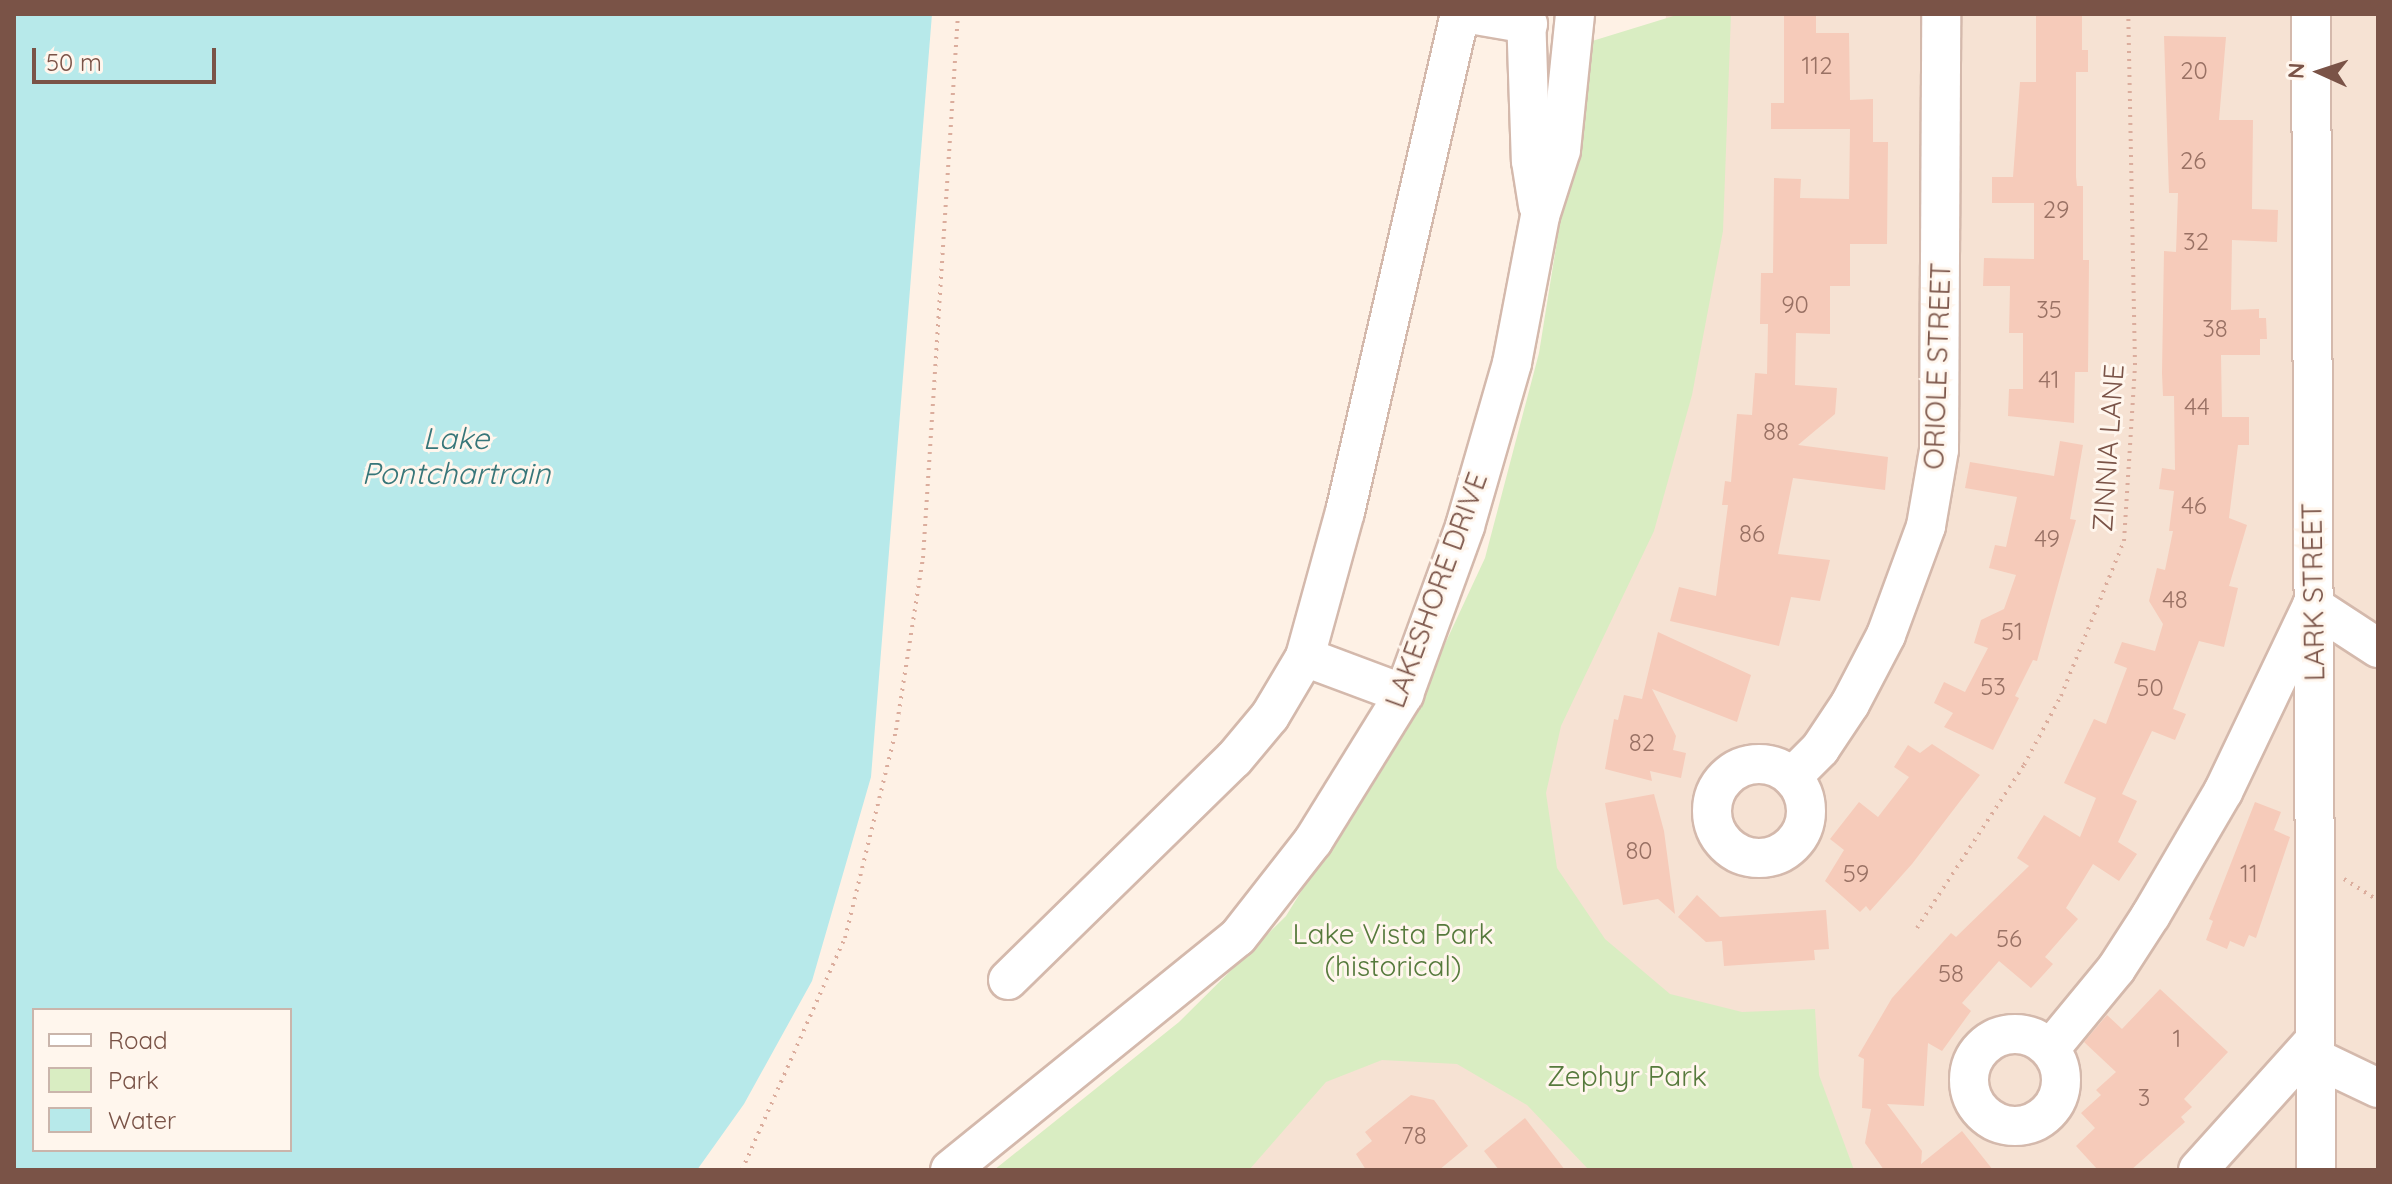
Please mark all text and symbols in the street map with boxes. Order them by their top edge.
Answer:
scale bar [36,32,220,82]
north arrow [2280,32,2360,112]
text: 50 m [46,47,102,77]
house number: 112 [1801,52,1833,80]
house number: 20 [2180,57,2208,85]
text: N [2282,62,2310,80]
house number: 26 [2180,147,2206,175]
house number: 29 [2043,196,2069,224]
house number: 32 [2183,228,2209,256]
street label: ORIOLE STREET [1917,262,1957,470]
house number: 90 [1781,291,1809,319]
house number: 35 [2036,296,2062,324]
house number: 38 [2202,315,2228,343]
street label: ZINNIA LANE [2085,363,2131,533]
house number: 41 [2038,366,2060,394]
house number: 44 [2184,393,2210,421]
house number: 88 [1763,418,1789,446]
water label: Lake Pontchartrain [362,420,550,490]
street label: LAKESHORE DRIVE [1378,468,1494,712]
house number: 46 [2181,492,2207,520]
street label: LARK STREET [2295,502,2331,682]
house number: 86 [1739,520,1765,548]
house number: 49 [2034,525,2060,553]
house number: 48 [2162,586,2188,614]
house number: 51 [2001,618,2023,646]
house number: 53 [1980,673,2006,701]
house number: 50 [2136,674,2164,702]
house number: 82 [1629,729,1655,757]
house number: 80 [1625,837,1653,865]
house number: 59 [1843,860,1869,888]
house number: 11 [2240,860,2258,888]
park label: Lake Vista Park (historical) [1293,917,1493,983]
house number: 56 [1996,925,2022,953]
house number: 58 [1938,960,1964,988]
legend [32,1008,292,1152]
text: Road [108,1025,168,1055]
house number: 1 [2173,1025,2181,1053]
park label: Zephyr Park [1547,1059,1707,1093]
text: Park [108,1065,159,1095]
house number: 3 [2138,1084,2150,1112]
text: Water [108,1105,176,1135]
house number: 78 [1401,1122,1427,1150]

